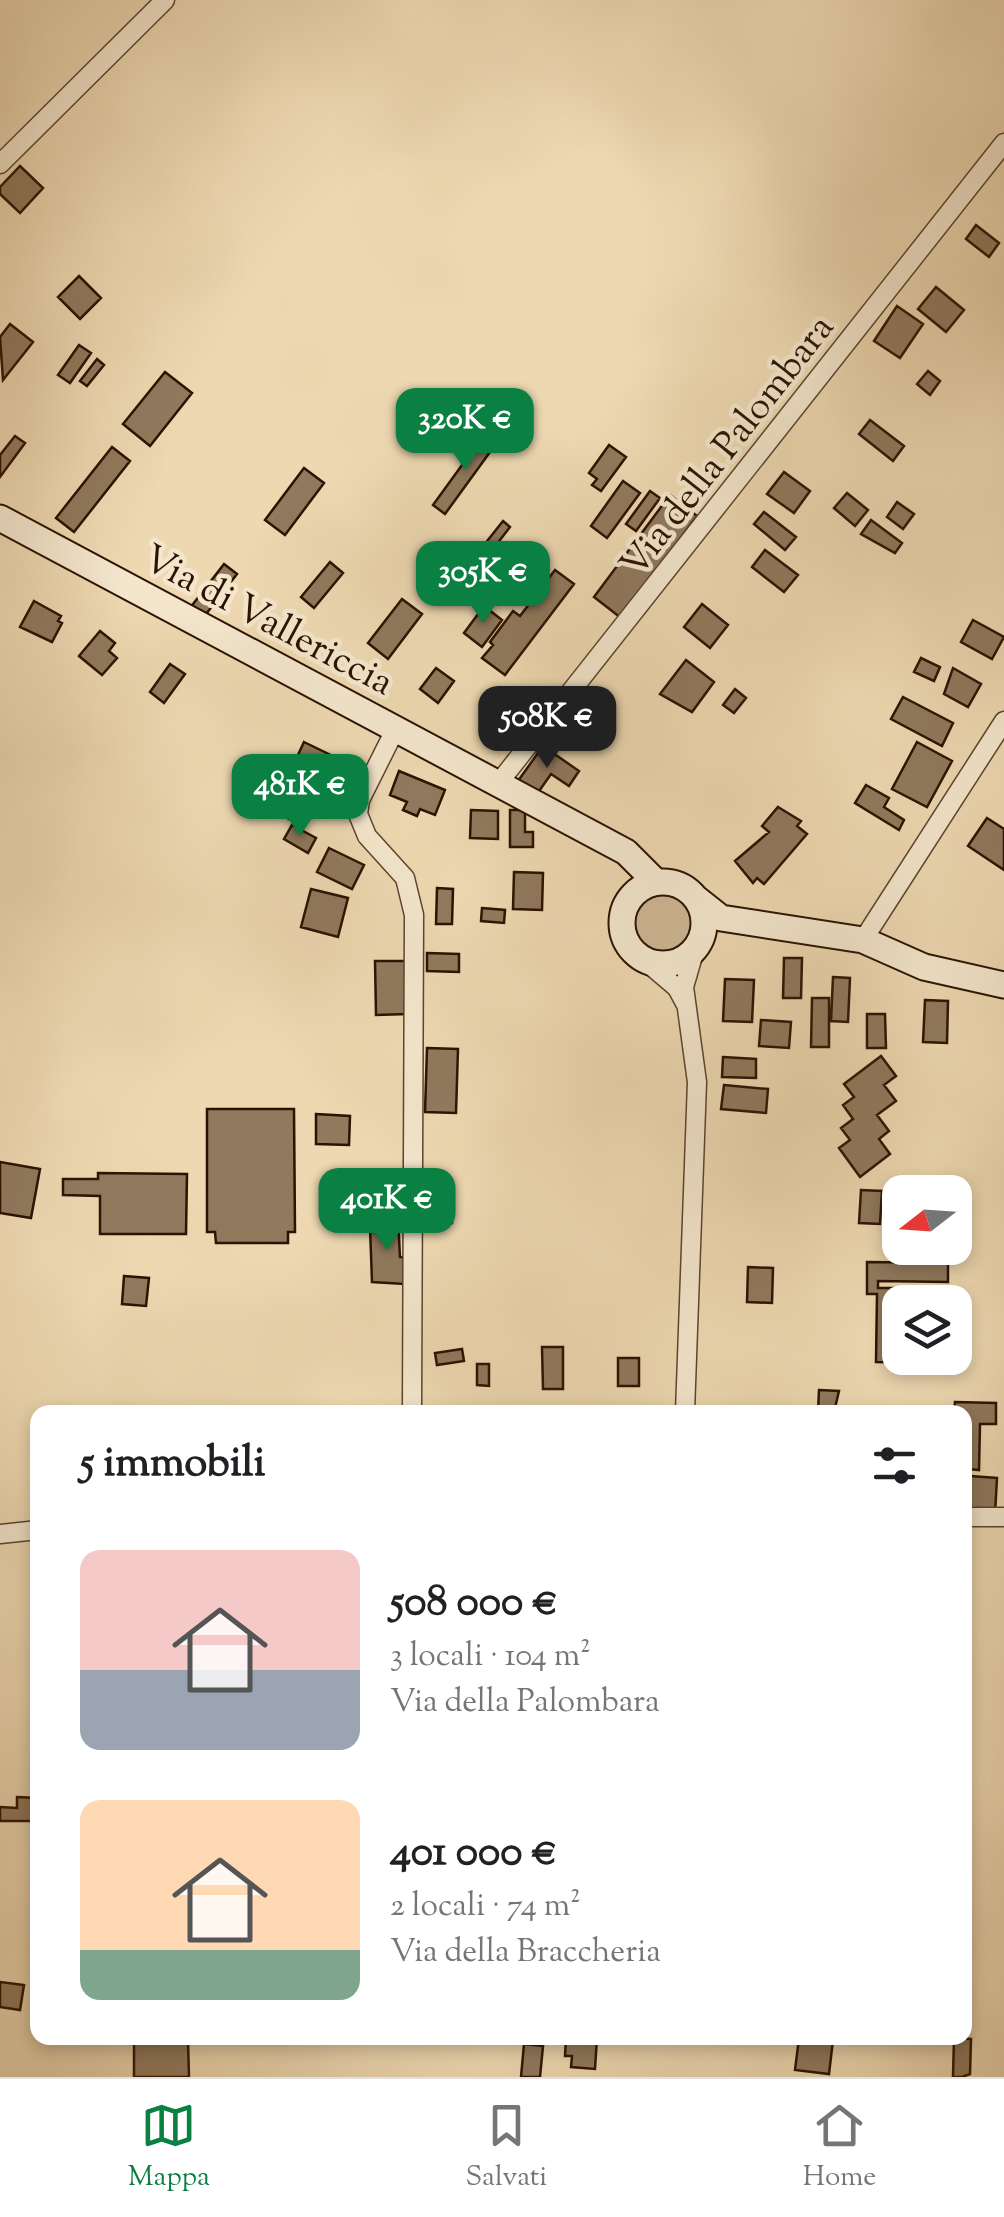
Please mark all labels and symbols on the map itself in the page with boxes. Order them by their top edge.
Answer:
street label: Via della Palombara [609,305,849,590]
pin: 320K € [384,388,546,473]
street label: Via di Vallericcia [132,534,402,711]
pin: 305K € [402,541,564,626]
pin: 508K € [466,686,628,771]
pin: 481K € [219,754,381,839]
pin: 401K € [306,1168,468,1253]
north arrow [882,1175,972,1265]

